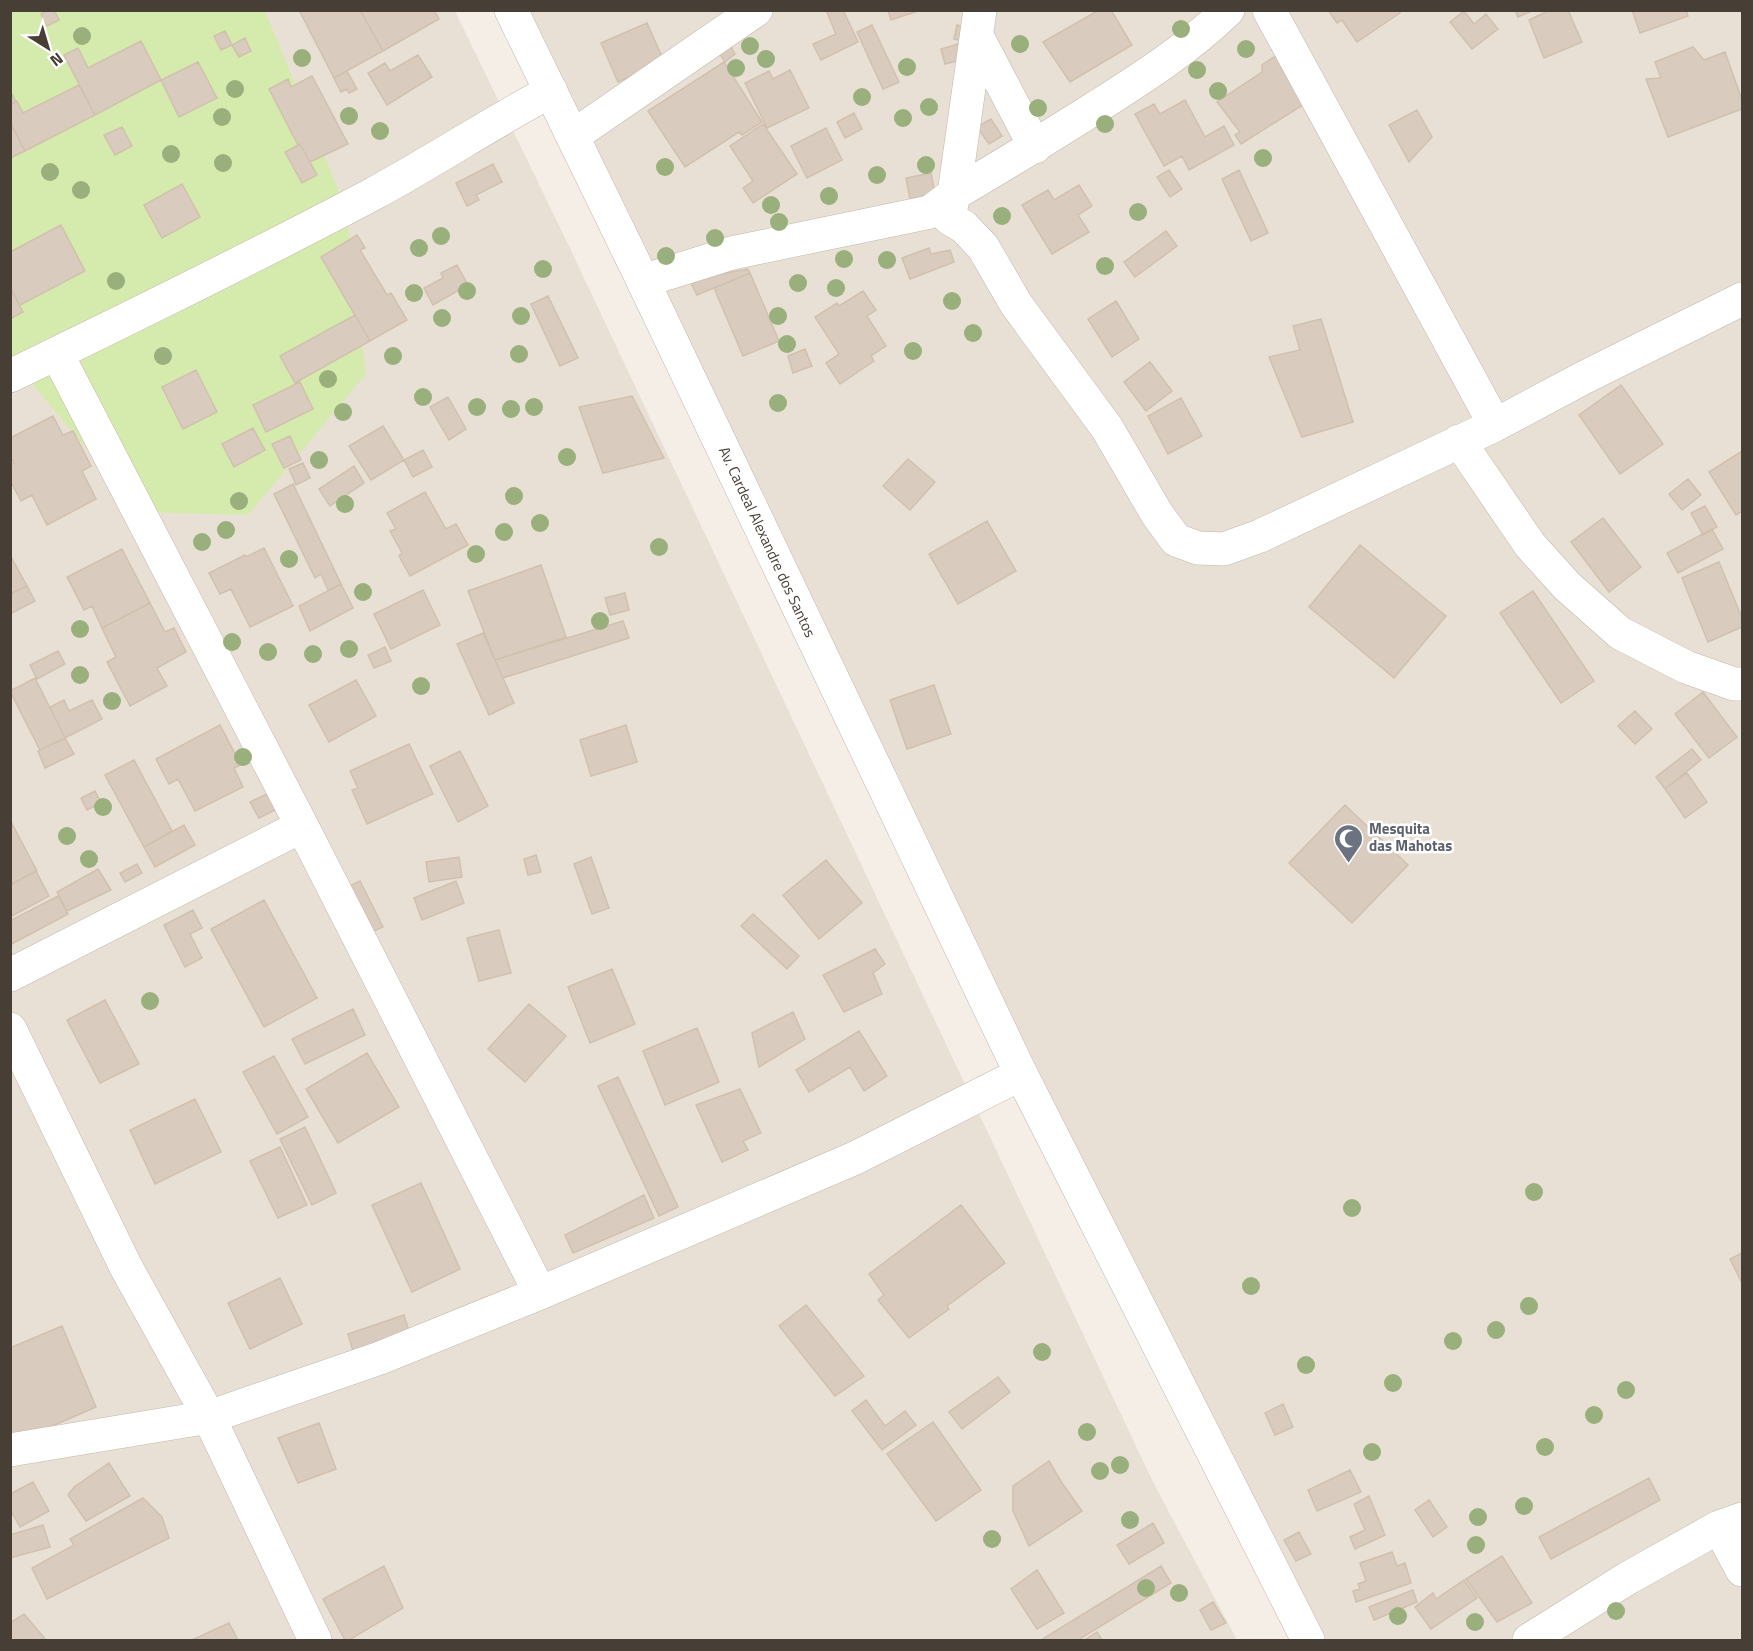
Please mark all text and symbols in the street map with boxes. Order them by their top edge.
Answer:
north arrow [18,18,78,78]
text: N [45,47,69,73]
street label: Av. Cardeal Alexandre dos Santos [713,443,822,641]
place label: Mesquita das Mahotas [1369,817,1452,857]
mosque icon: Mesquita das Mahotas [1332,822,1364,864]

